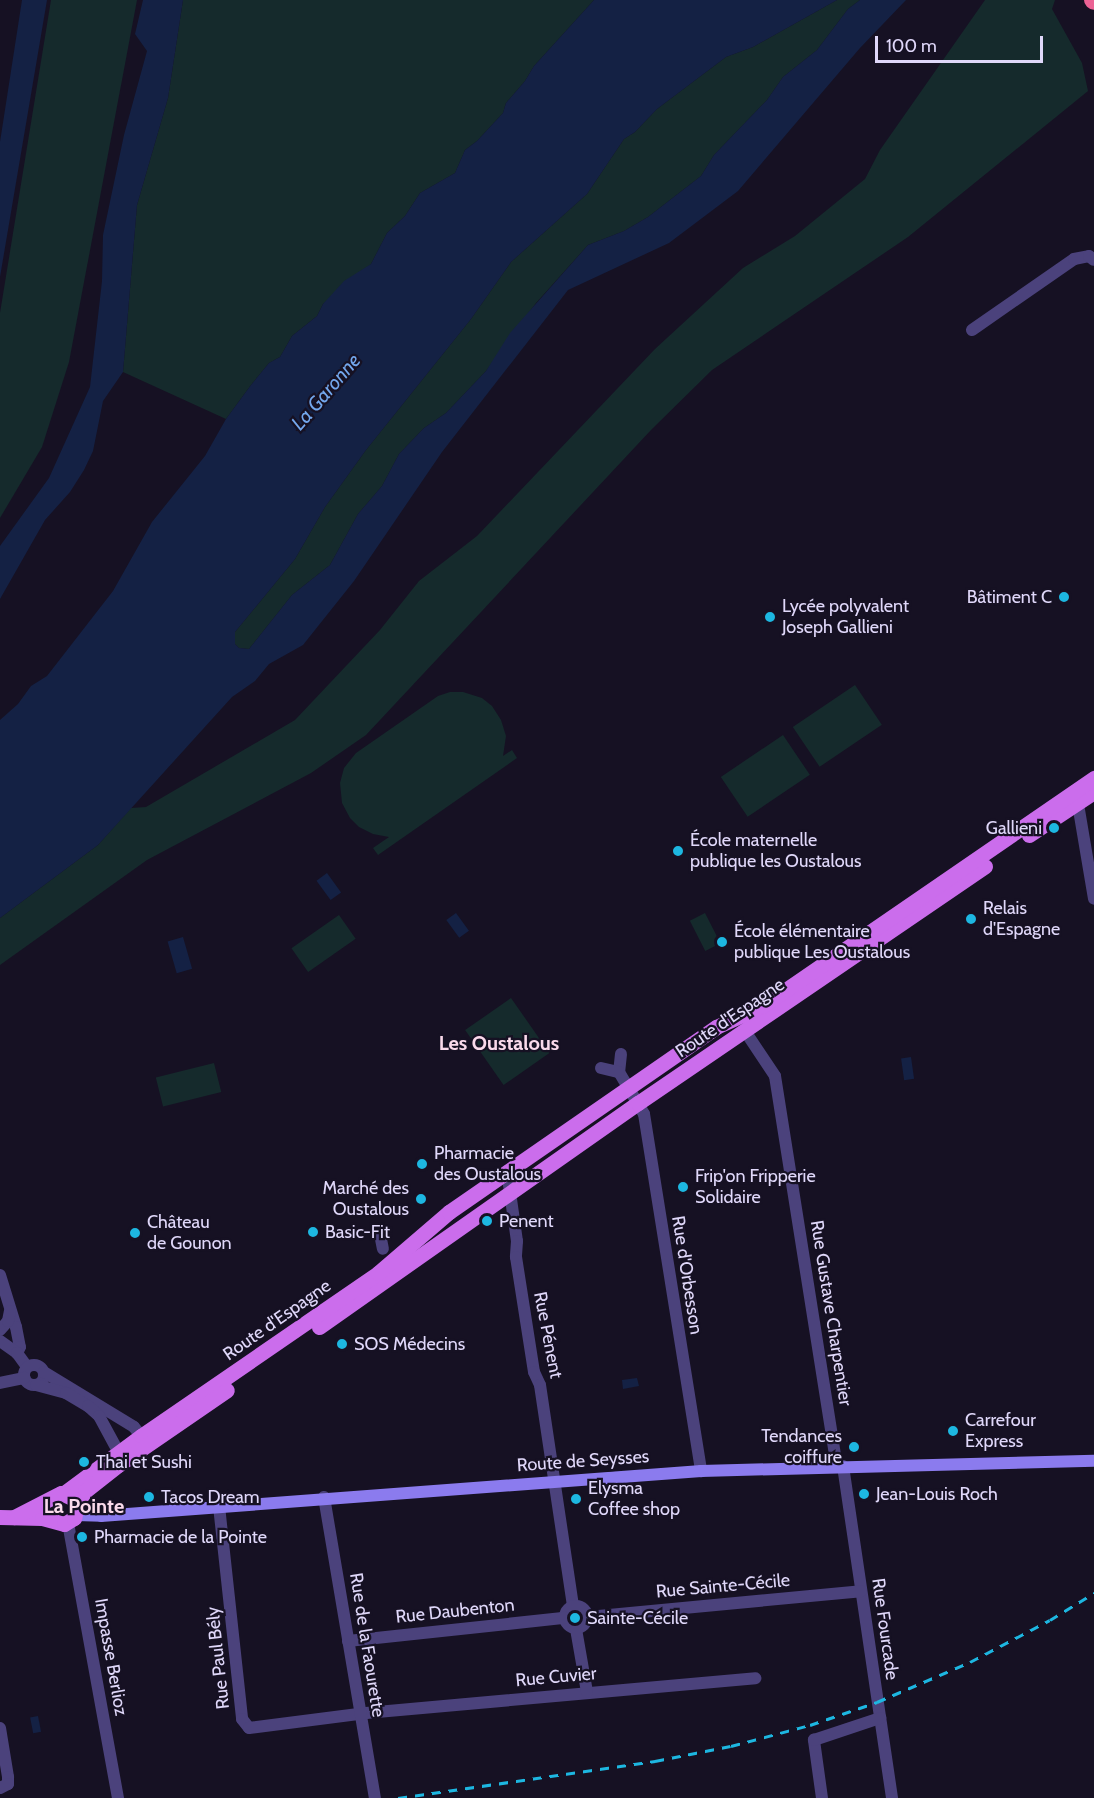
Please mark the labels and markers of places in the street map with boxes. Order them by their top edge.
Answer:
place label: Bâtiment C [967,586,1052,608]
marker: Bâtiment C [1057,590,1071,604]
place label: Lycée polyvalent Joseph Gallieni [782,596,909,638]
marker: Lycée polyvalent Joseph Gallieni [763,610,777,624]
place label: Gallieni [986,817,1042,839]
marker: Gallieni [1047,821,1061,835]
place label: École maternelle publique les Oustalous [690,830,861,872]
marker: École maternelle publique les Oustalous [671,844,685,858]
place label: Relais d'Espagne [983,898,1060,940]
marker: Relais d'Espagne [964,912,978,926]
place label: École élémentaire publique Les Oustalous [734,921,910,964]
marker: École élémentaire publique Les Oustalous [715,935,729,949]
place label: Pharmacie des Oustalous [434,1143,541,1186]
marker: Pharmacie des Oustalous [415,1157,429,1171]
place label: Frip'on Fripperie Solidaire [695,1166,816,1208]
place label: Marché des Oustalous [323,1178,409,1220]
marker: Frip'on Fripperie Solidaire [676,1180,690,1194]
marker: Marché des Oustalous [414,1192,428,1206]
place label: Penent [499,1210,554,1232]
place label: Château de Gounon [147,1212,232,1254]
marker: Penent [480,1214,494,1228]
place label: Basic-Fit [325,1221,390,1243]
marker: Basic-Fit [306,1225,320,1239]
marker: Château de Gounon [128,1226,142,1240]
place label: SOS Médecins [354,1333,465,1355]
marker: SOS Médecins [335,1337,349,1351]
place label: Carrefour Express [965,1410,1036,1452]
marker: Carrefour Express [946,1424,960,1438]
place label: Tendances coiffure [761,1426,842,1468]
marker: Tendances coiffure [847,1440,861,1454]
place label: Thai et Sushi [96,1451,192,1473]
marker: Thai et Sushi [77,1455,91,1469]
place label: Elysma Coffee shop [588,1478,680,1520]
place label: Jean-Louis Roch [876,1483,998,1505]
place label: Tacos Dream [161,1486,260,1508]
marker: Jean-Louis Roch [857,1487,871,1501]
marker: Tacos Dream [142,1490,156,1504]
marker: Elysma Coffee shop [569,1492,583,1506]
place label: Pharmacie de la Pointe [94,1526,267,1548]
marker: Pharmacie de la Pointe [75,1530,89,1544]
place label: Sainte-Cécile [587,1607,688,1629]
marker: Sainte-Cécile [568,1611,582,1625]

